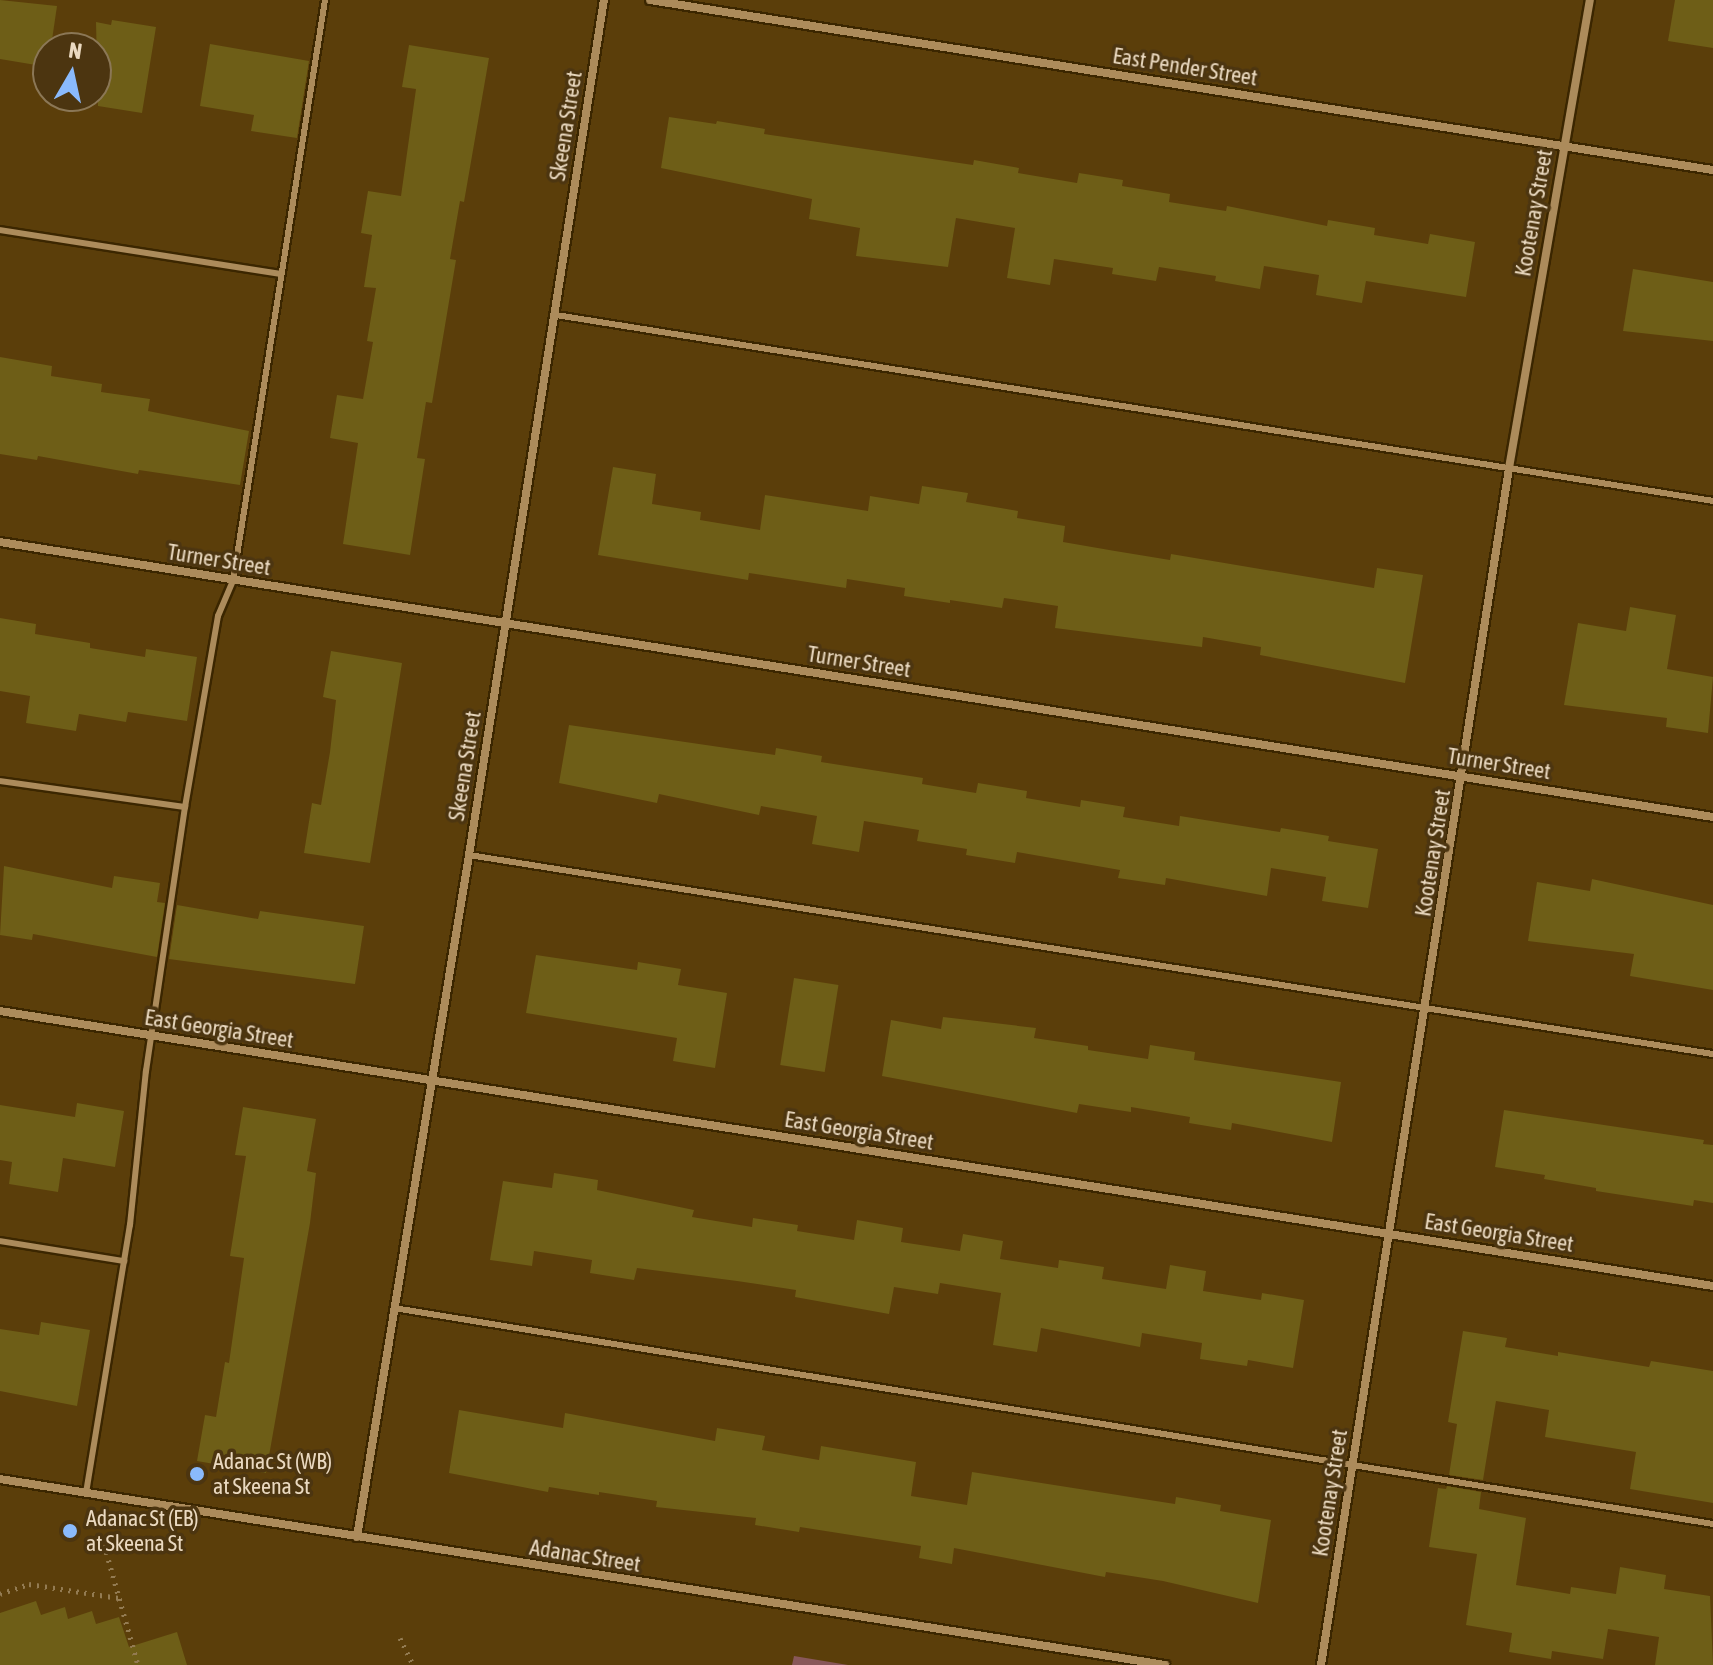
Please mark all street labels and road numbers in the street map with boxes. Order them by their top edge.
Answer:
street label: East Pender Street [1111,43,1259,91]
street label: Skeena Street [544,69,588,183]
street label: Kootenay Street [1510,147,1558,279]
street label: Turner Street [166,539,272,581]
street label: Turner Street [806,641,912,683]
street label: Skeena Street [443,709,487,823]
street label: Turner Street [1446,743,1552,785]
street label: Kootenay Street [1410,788,1456,918]
street label: East Georgia Street [143,1004,295,1054]
street label: East Georgia Street [783,1106,935,1156]
street label: East Georgia Street [1423,1208,1575,1258]
street label: Kootenay Street [1307,1428,1353,1558]
street label: Adanac Street [528,1534,642,1578]

